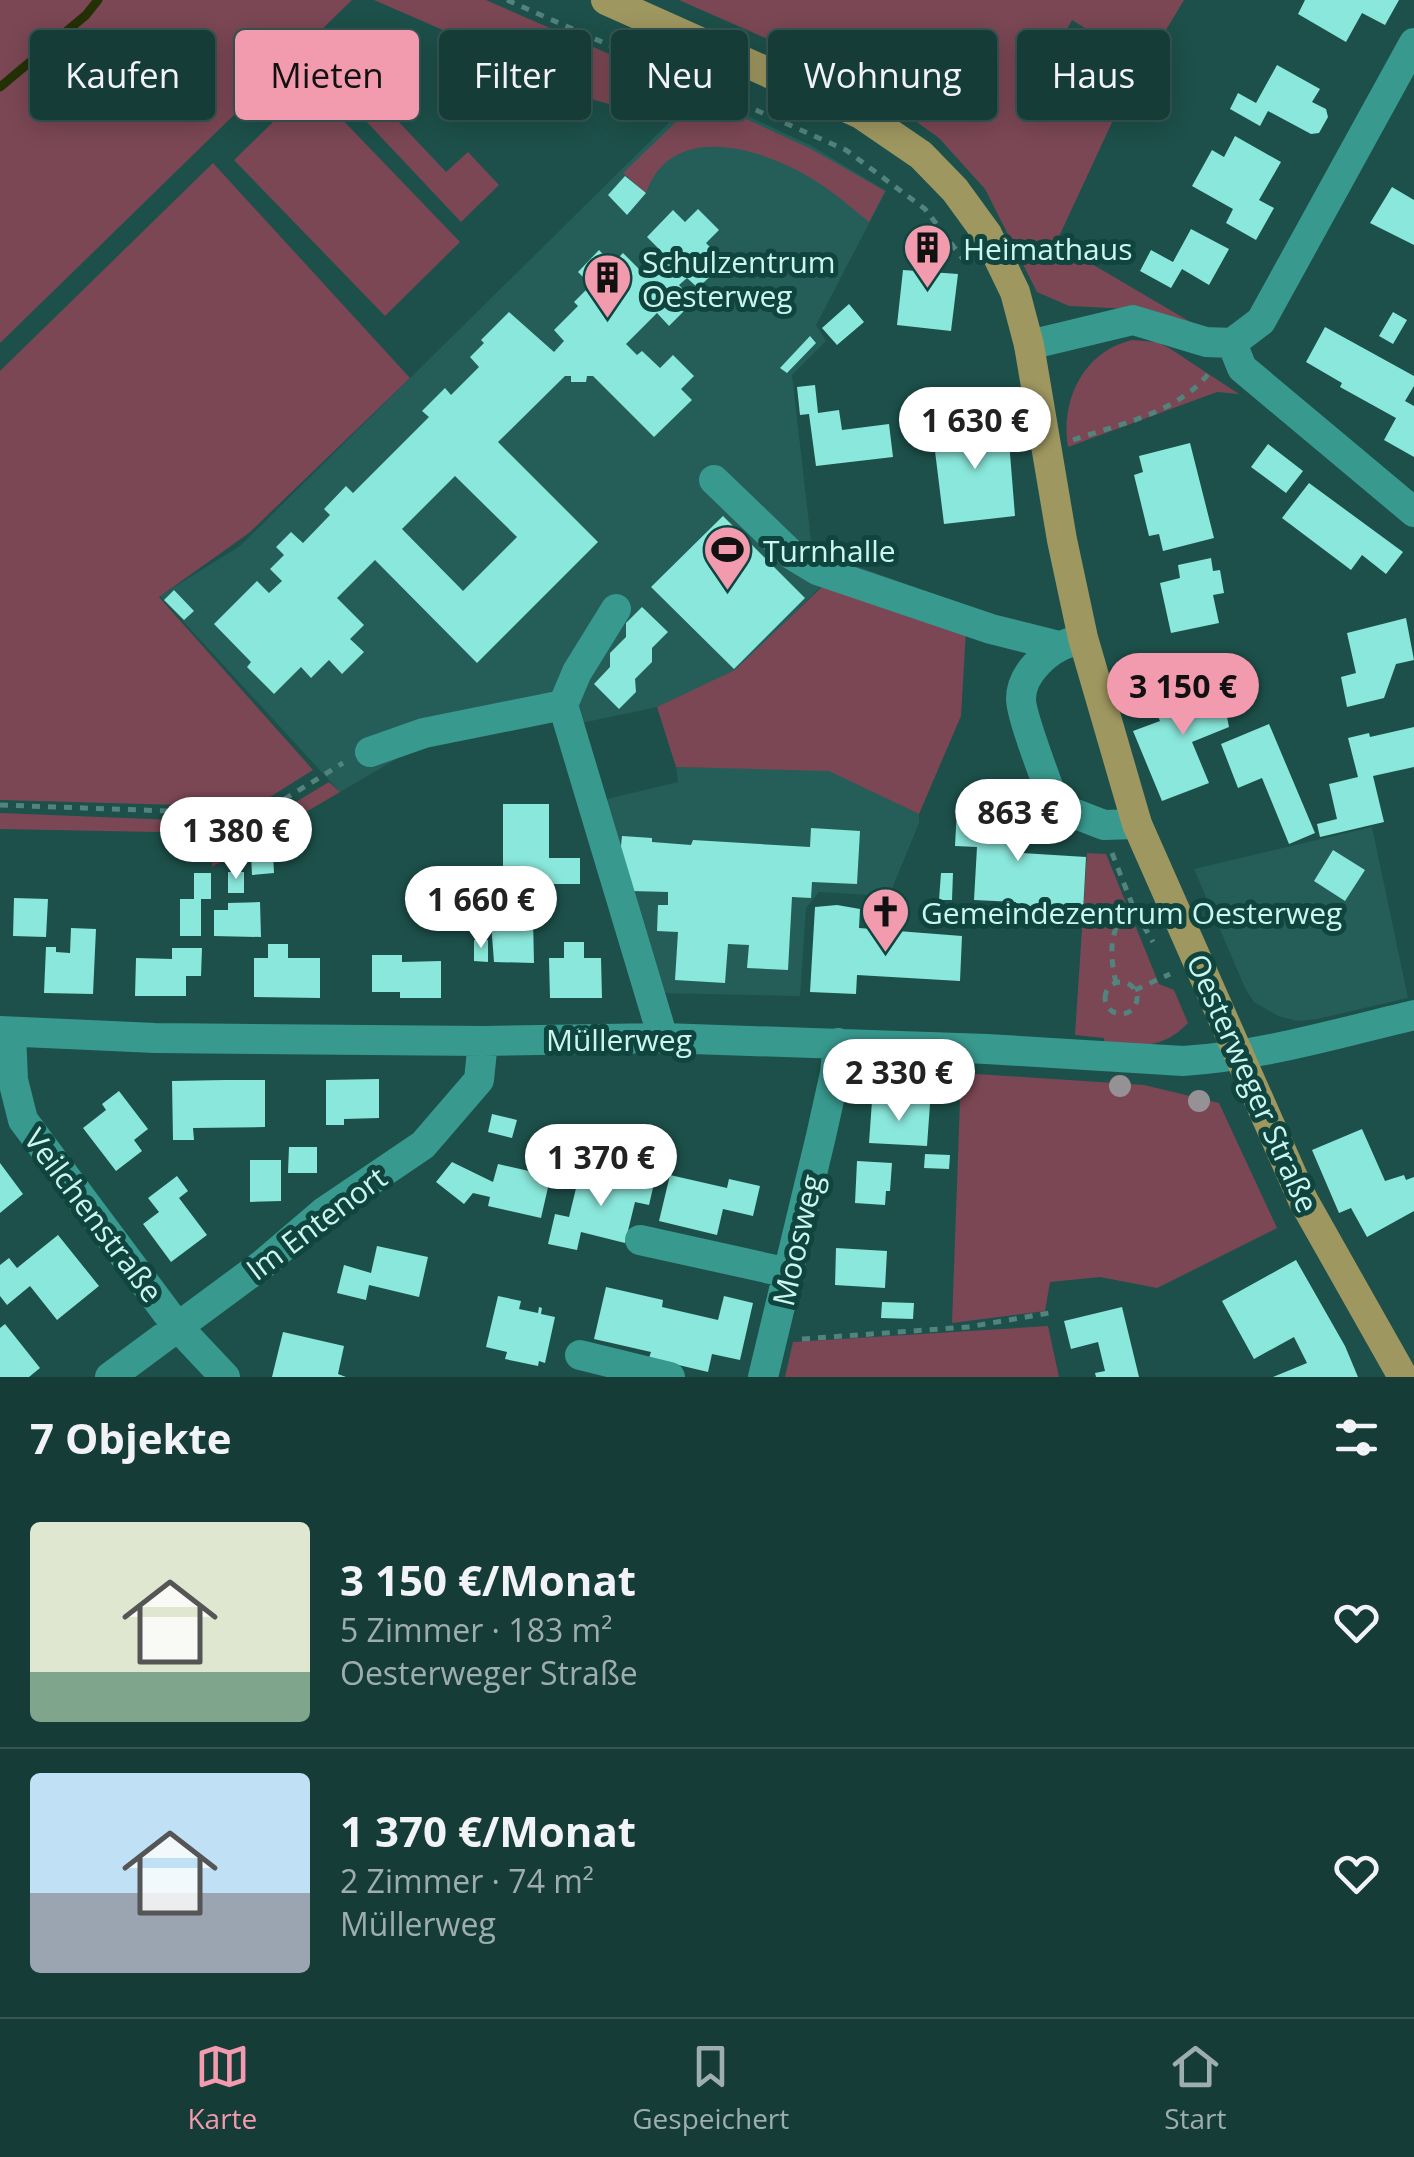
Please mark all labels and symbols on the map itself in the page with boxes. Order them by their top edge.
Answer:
building icon: Heimathaus [902,222,954,290]
place label: Heimathaus [963,228,1132,269]
place label: Schulzentrum Oesterweg [642,241,836,316]
building icon: Schulzentrum Oesterweg [581,252,633,320]
pin: 1 630 € [883,387,1067,472]
sports icon: Turnhalle [702,524,754,592]
place label: Turnhalle [763,530,896,571]
pin: 3 150 € [1091,653,1275,738]
pin: 863 € [948,779,1088,864]
pin: 1 380 € [144,797,328,882]
pin: 1 660 € [389,866,573,951]
church icon: Gemeindezentrum Oesterweg [860,886,912,954]
place label: Gemeindezentrum Oesterweg [921,892,1342,933]
street label: Oesterweger Straße [1178,947,1328,1219]
street label: Müllerweg [546,1019,692,1060]
pin: 2 330 € [807,1039,991,1124]
street label: Veilchenstraße [15,1120,173,1310]
pin: 1 370 € [509,1124,693,1209]
street label: Im Entenort [237,1157,395,1289]
street label: Moosweg [762,1170,832,1310]

